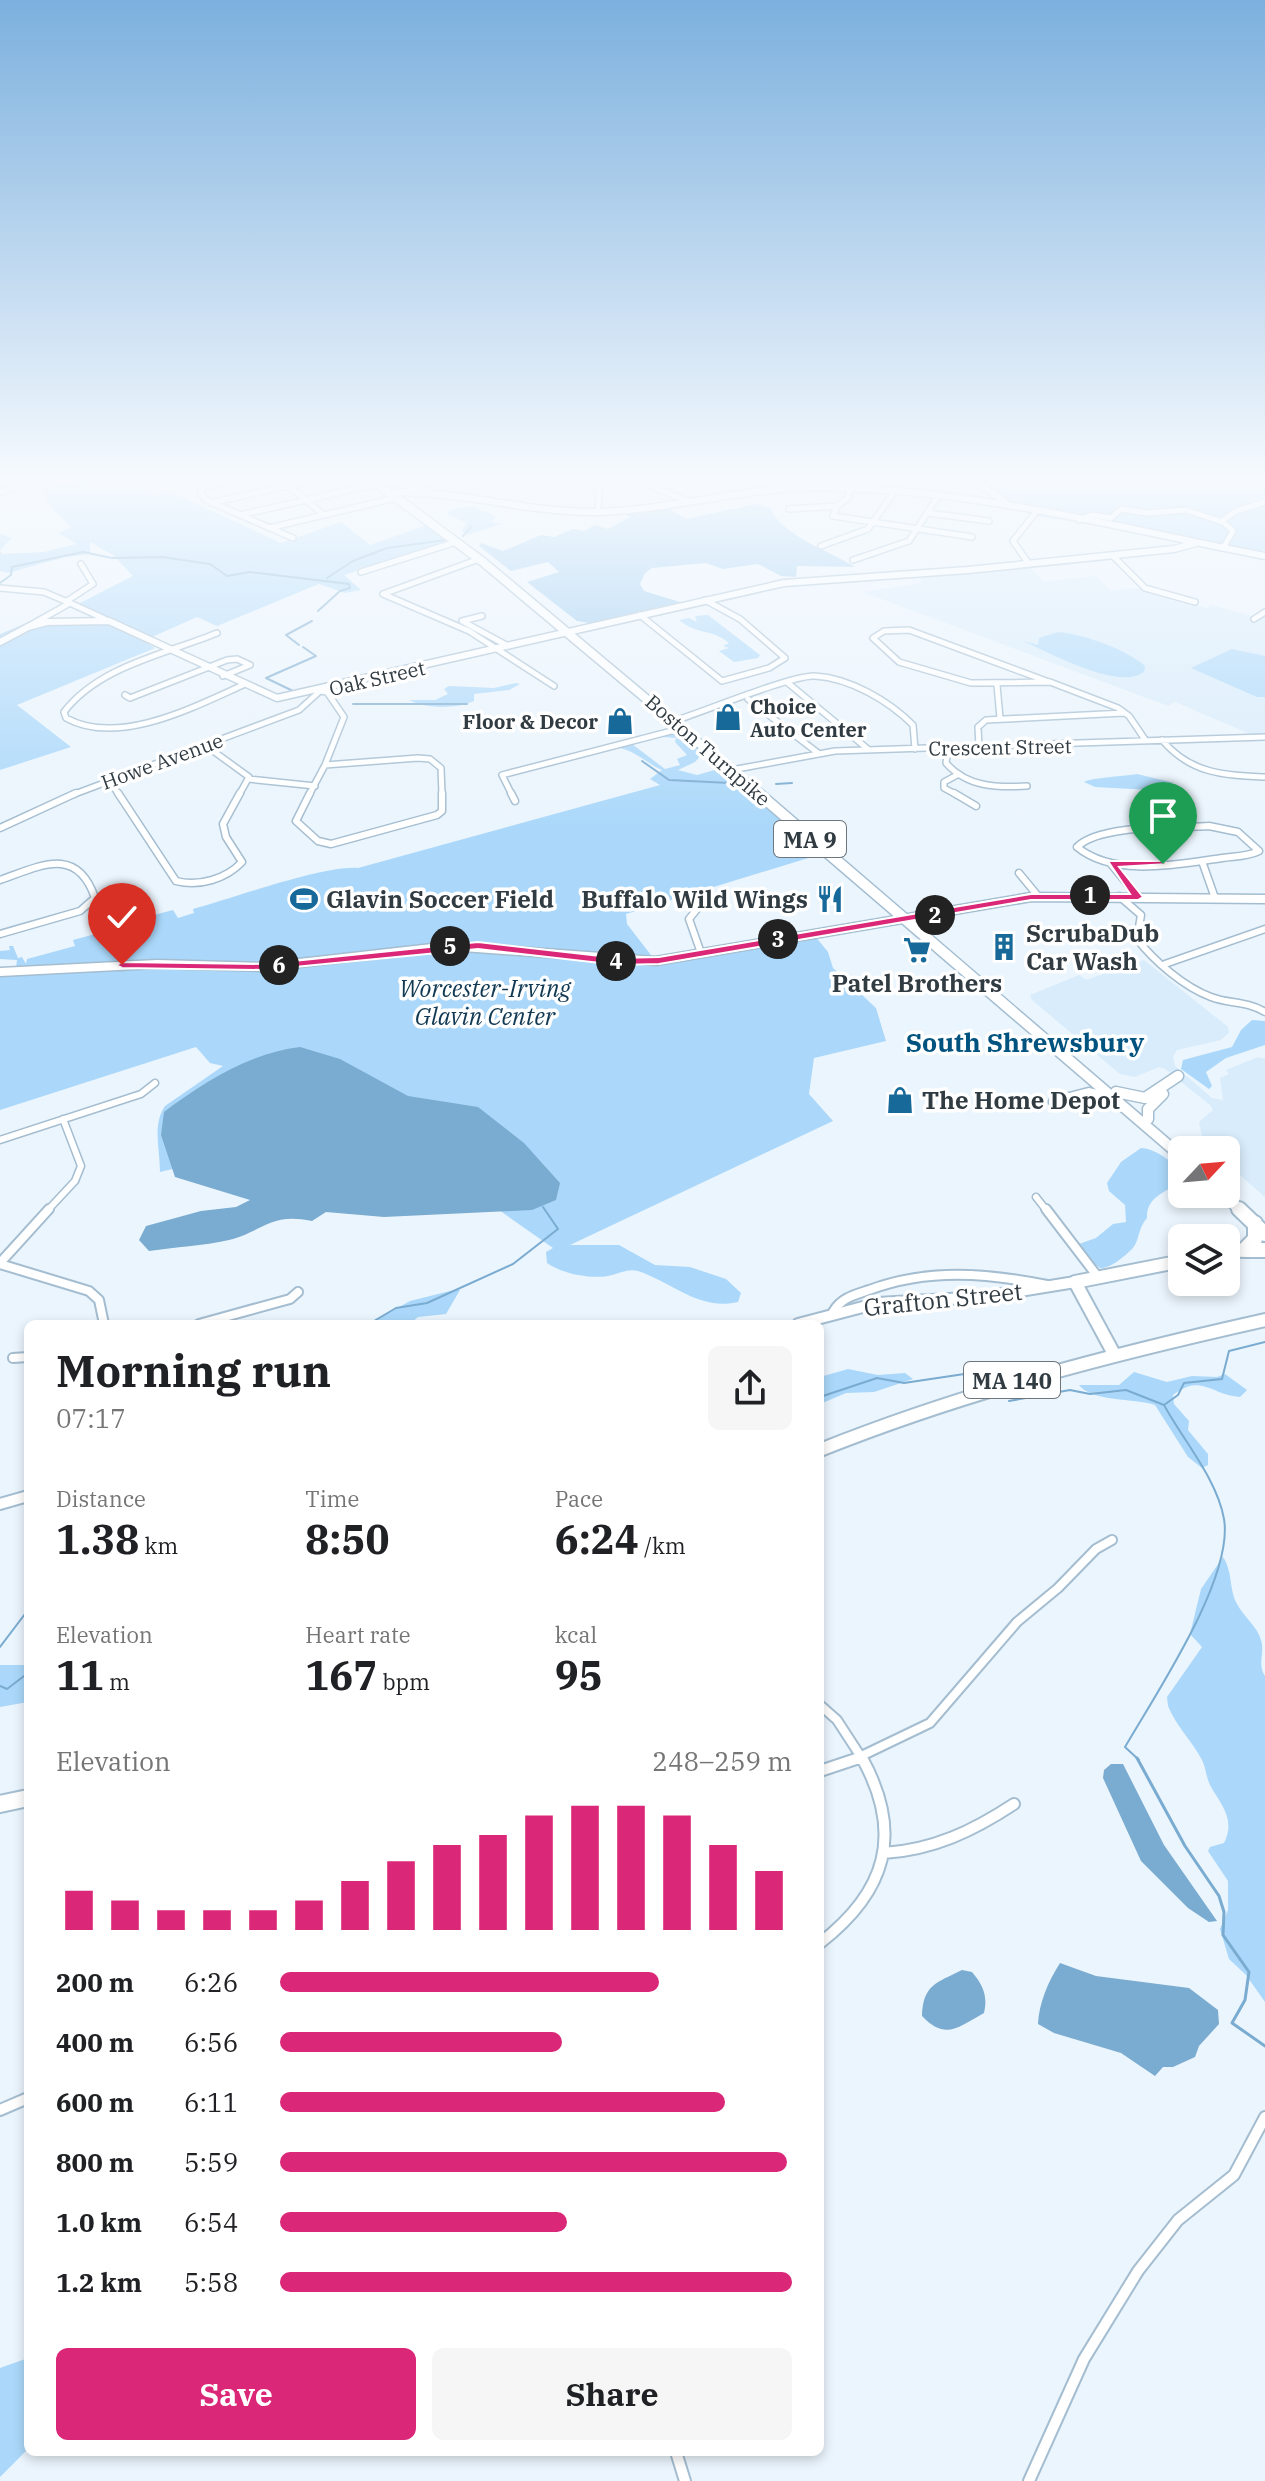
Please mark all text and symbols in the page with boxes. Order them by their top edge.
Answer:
street label: Oak Street [326,654,428,702]
street label: Boston Turnpike [640,688,776,812]
place label: Choice Auto Center [750,693,867,743]
shop icon: Choice Auto Center [713,702,743,732]
shop icon: Floor & Decor [605,706,635,736]
place label: Floor & Decor [463,708,598,735]
street label: Howe Avenue [97,726,227,796]
street label: Crescent Street [928,732,1072,762]
pin [1129,782,1197,864]
icon: arrive [1141,794,1185,838]
road number: MA 9 [774,821,846,857]
pin: 1 [1070,875,1110,915]
text: 1 [1083,880,1097,909]
pin [88,883,156,965]
place label: Glavin Soccer Field [326,883,554,915]
place label: Buffalo Wild Wings [581,883,808,915]
sports icon: Glavin Soccer Field [289,884,319,914]
restaurant icon: Buffalo Wild Wings [815,884,845,914]
icon: check [100,895,144,939]
pin: 2 [915,895,955,935]
text: 2 [928,900,942,929]
place label: ScrubaDub Car Wash [1026,917,1159,977]
pin: 3 [758,919,798,959]
text: 3 [771,924,785,953]
pin: 5 [430,926,470,966]
text: 5 [443,931,457,960]
building icon: ScrubaDub Car Wash [989,932,1019,962]
supermarket icon: Patel Brothers [902,935,932,965]
pin: 4 [596,941,636,981]
pin: 6 [259,945,299,985]
text: 4 [609,946,623,975]
text: 6 [272,950,286,979]
place label: Patel Brothers [832,967,1002,999]
park label: Worcester-Irving Glavin Center [399,972,572,1032]
district label: South Shrewsbury [906,1025,1144,1059]
place label: The Home Depot [922,1084,1120,1116]
shop icon: The Home Depot [885,1085,915,1115]
north arrow [1168,1136,1240,1208]
map controls [1168,1136,1240,1296]
button: layers [1168,1224,1240,1296]
street label: Grafton Street [862,1275,1024,1323]
text: Morning run [56,1342,331,1399]
button: share [708,1346,792,1430]
road number: MA 140 [964,1362,1060,1398]
text: 07:17 [56,1401,126,1435]
text: Distance [56,1484,146,1513]
text: Time [305,1484,359,1513]
text: Pace [555,1484,603,1513]
text: 1.38 [56,1513,139,1565]
text: 8:50 [305,1513,389,1565]
text: 6:24 [555,1513,639,1565]
text: km [139,1531,178,1560]
text: /km [639,1531,686,1560]
text: Elevation [56,1620,153,1649]
text: Heart rate [305,1620,411,1649]
text: kcal [555,1620,597,1649]
text: 11 [56,1649,104,1701]
text: 167 [305,1649,377,1701]
text: 95 [555,1649,603,1701]
text: m [104,1667,130,1696]
text: bpm [377,1667,430,1696]
text: Elevation [56,1744,171,1778]
text: 248–259 m [652,1744,792,1778]
text: 200 m [56,1965,134,1999]
text: 6:26 [184,1965,238,1999]
text: 400 m [56,2025,134,2059]
text: 6:56 [184,2025,238,2059]
text: 600 m [56,2085,134,2119]
text: 6:11 [184,2085,238,2119]
text: 800 m [56,2145,134,2179]
text: 5:59 [184,2145,238,2179]
text: 1.0 km [56,2205,142,2239]
text: 6:54 [184,2205,238,2239]
text: 1.2 km [56,2265,142,2299]
text: 5:58 [184,2265,238,2299]
button: Save [56,2348,416,2440]
button: Share [432,2348,792,2440]

